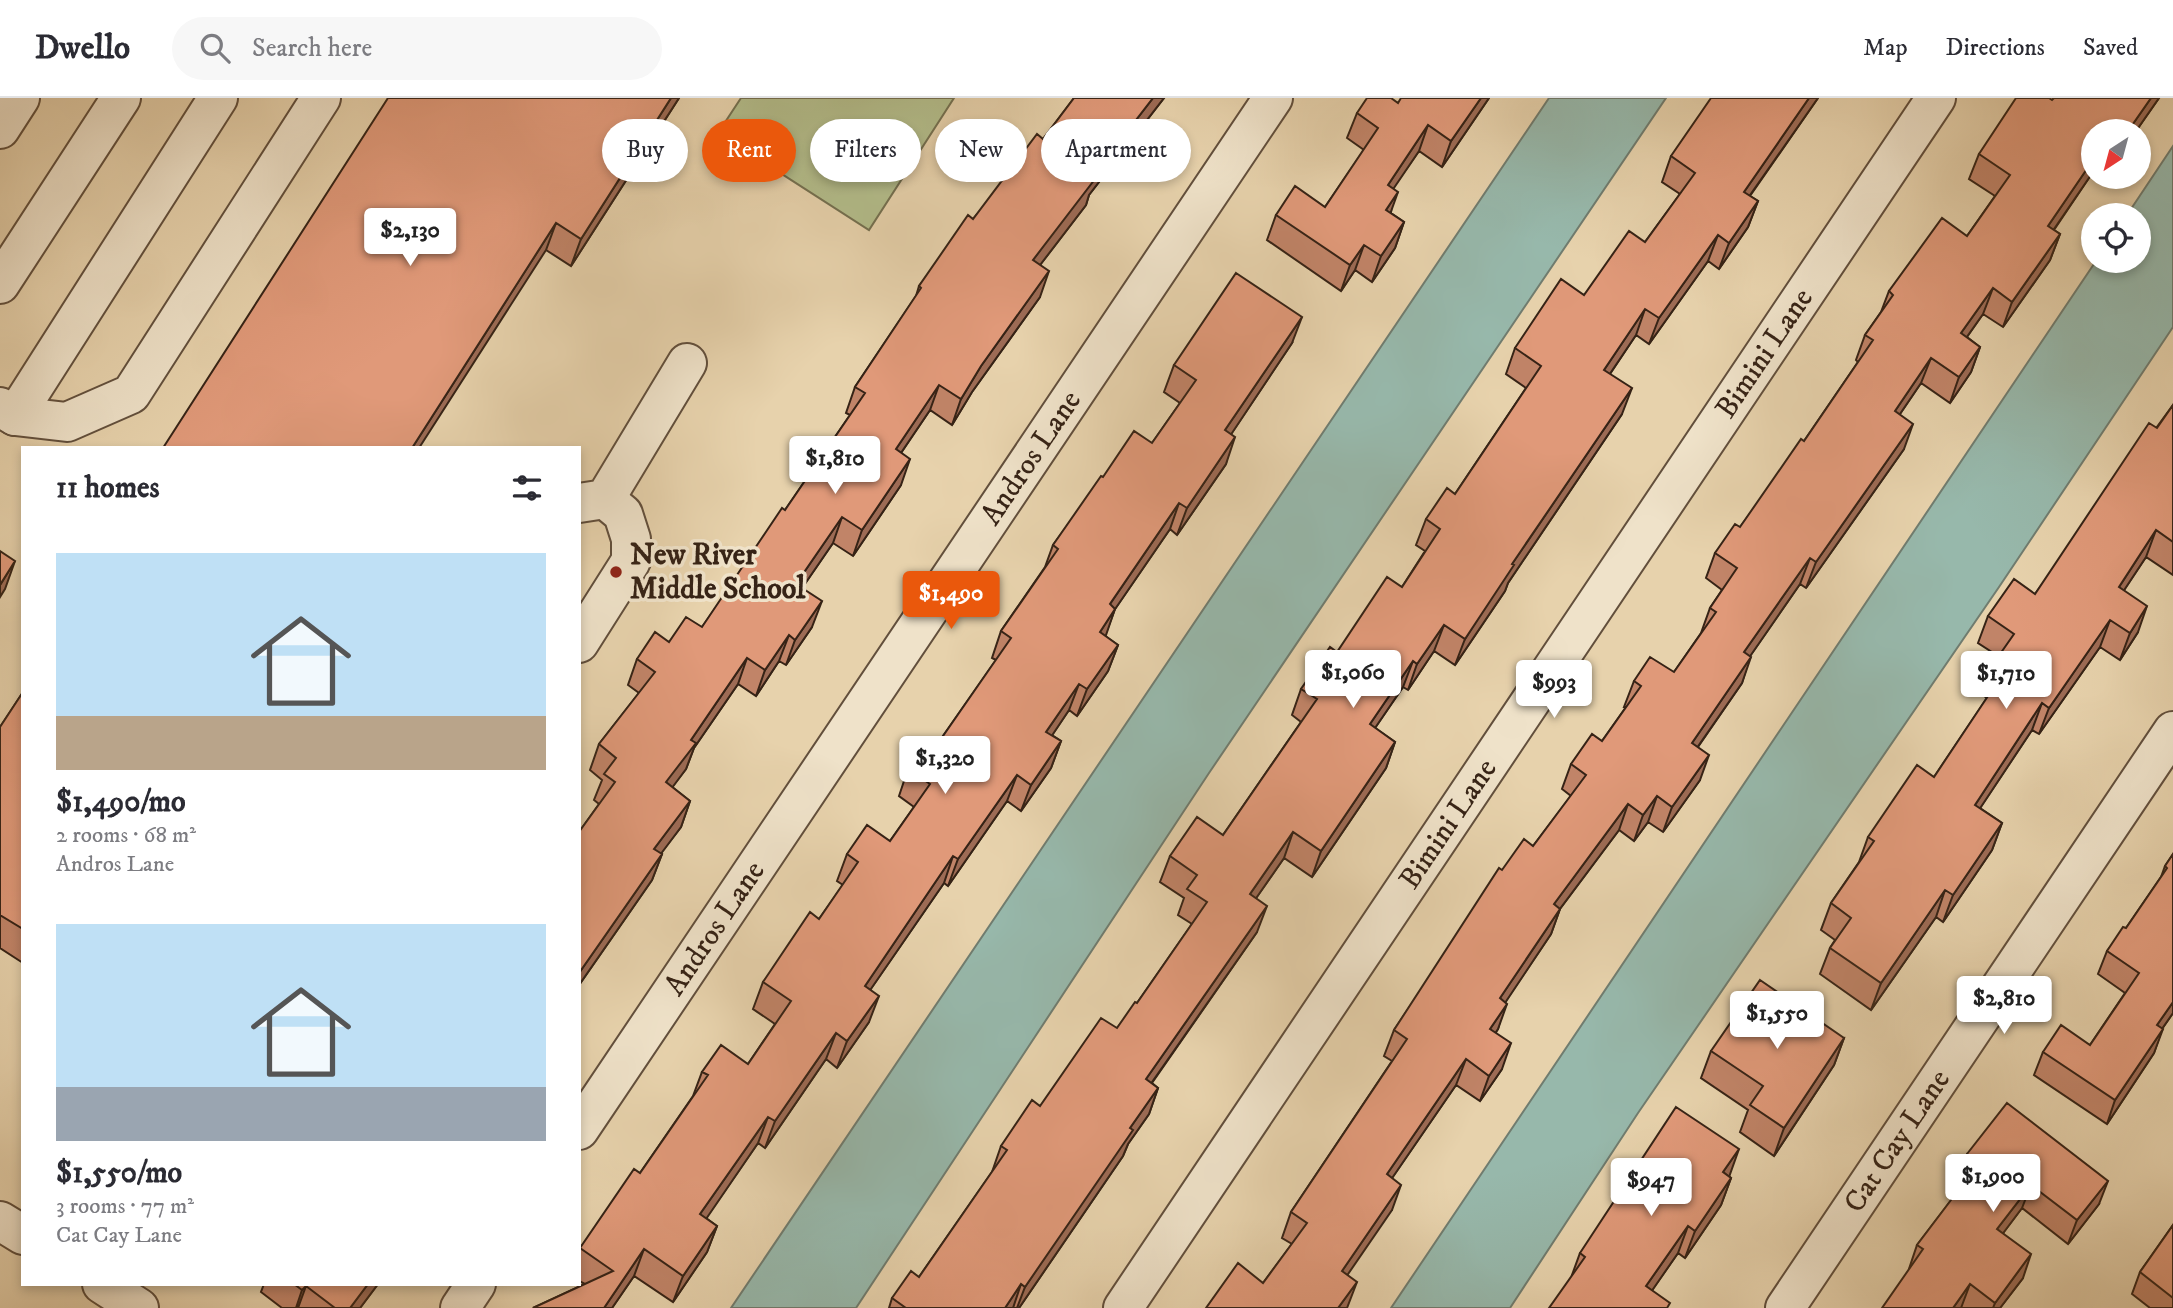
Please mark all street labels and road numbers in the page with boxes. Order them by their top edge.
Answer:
street label: Bimini Lane [1707,281,1821,426]
street label: Andros Lane [973,384,1089,532]
street label: Bimini Lane [1391,752,1505,896]
street label: Andros Lane [656,854,773,1003]
street label: Cat Cay Lane [1836,1063,1958,1220]

